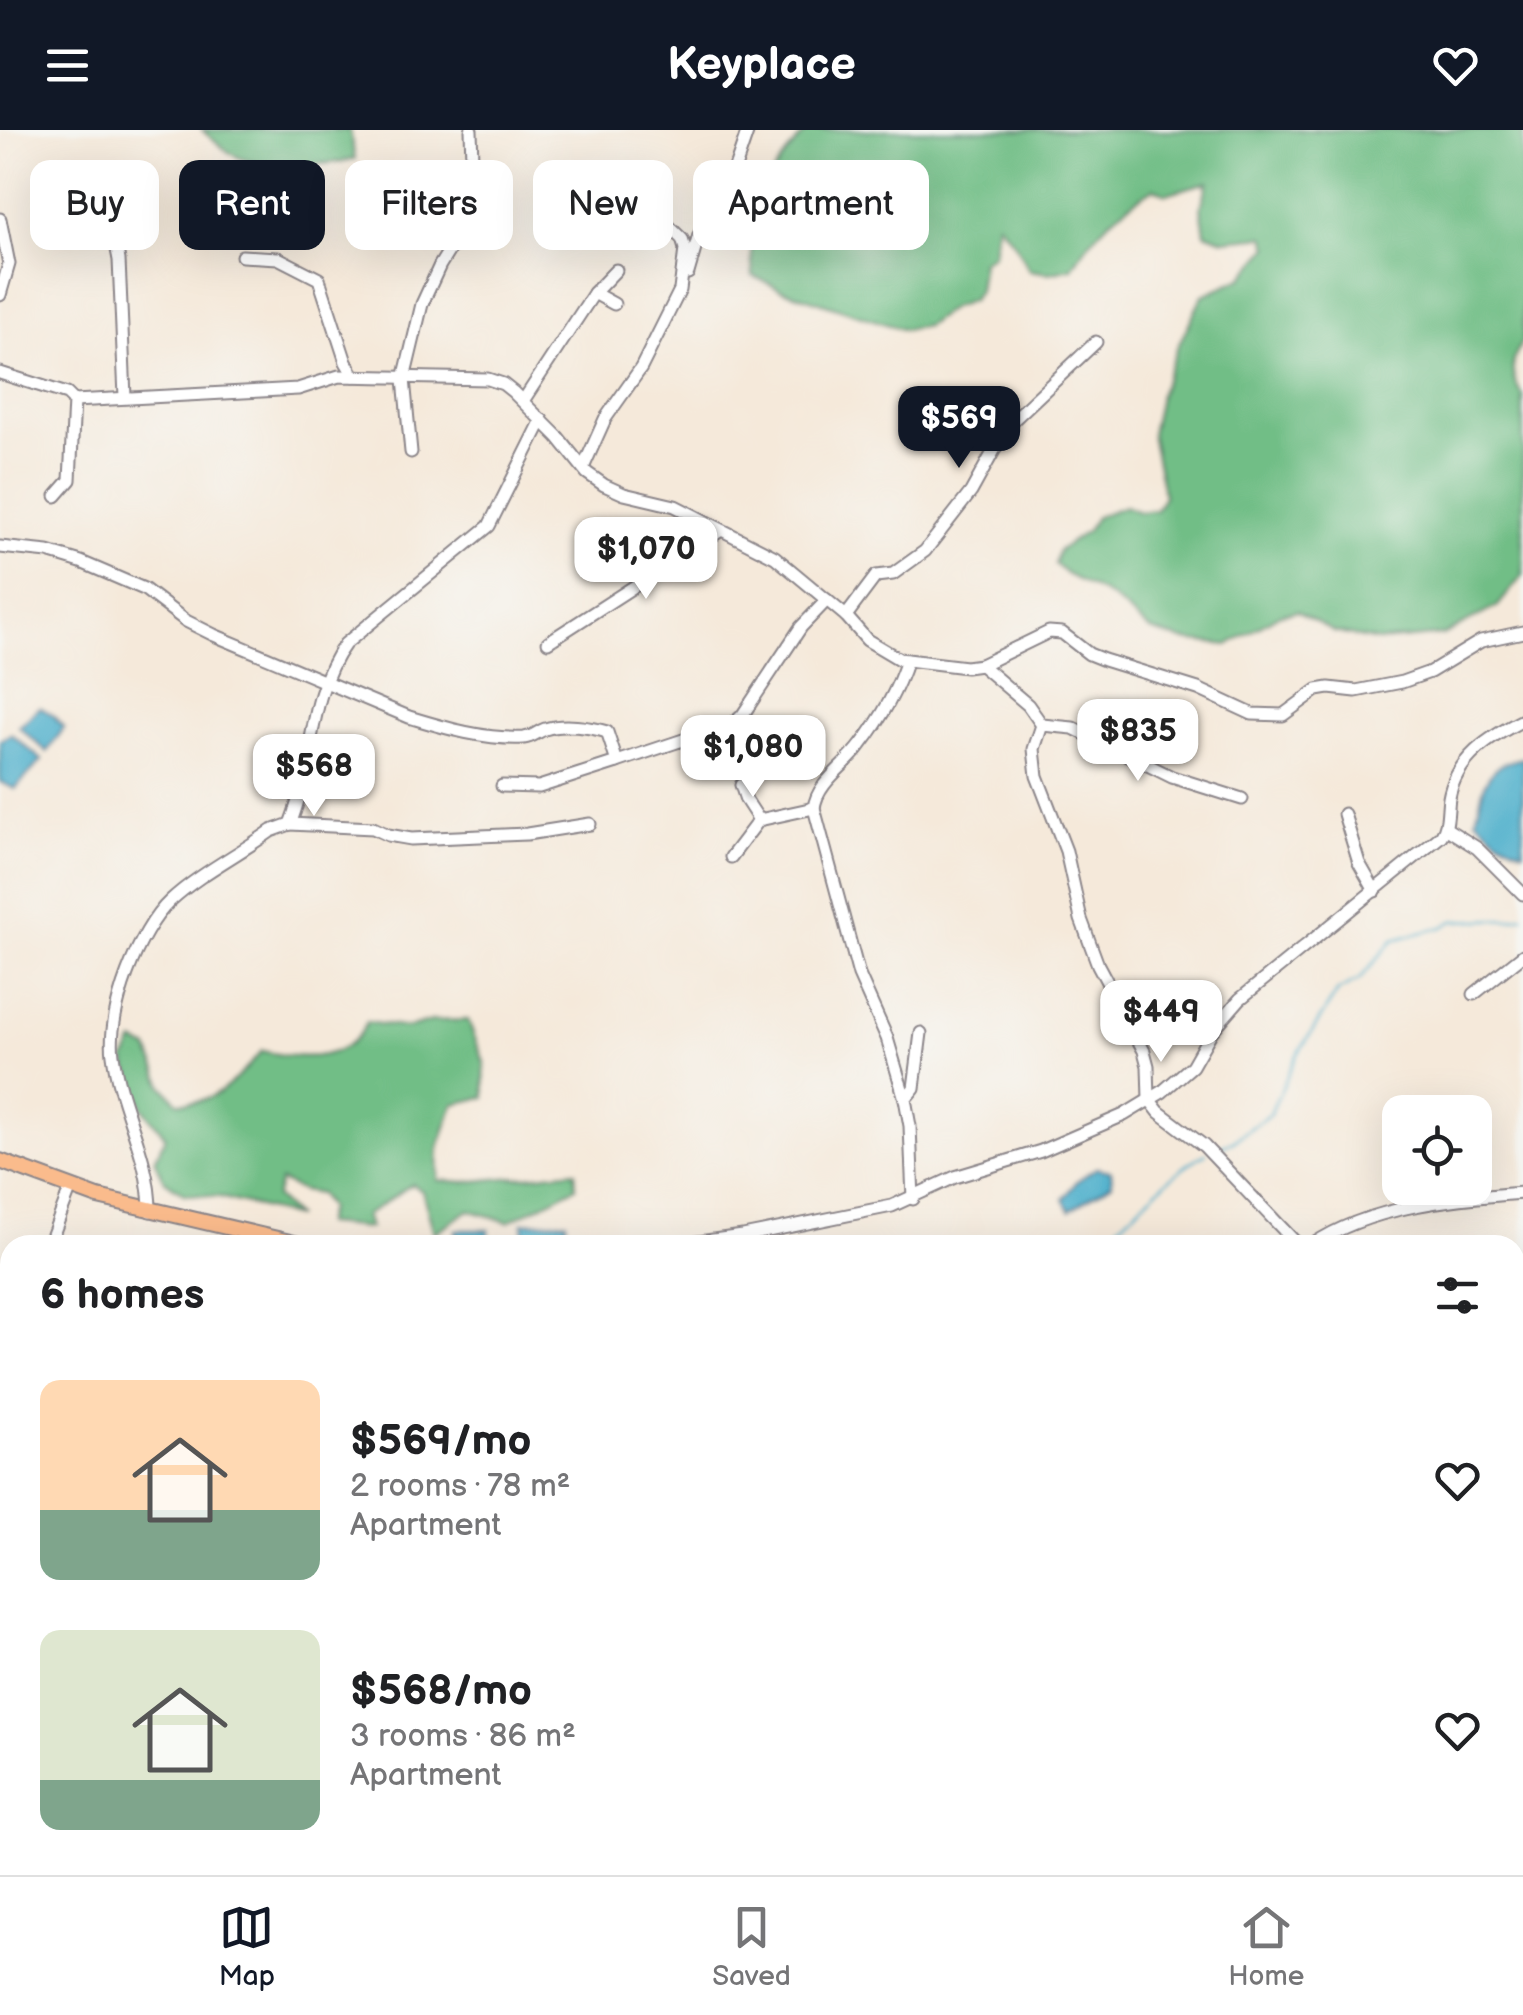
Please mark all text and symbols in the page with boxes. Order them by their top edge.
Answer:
icon: menu [40,38,95,93]
text: Keyplace [667,38,856,93]
icon: heart [1428,38,1483,93]
chip: Buy [30,160,159,250]
chip: Rent [179,160,325,250]
chip: Filters [345,160,513,250]
chip: New [533,160,673,250]
chip: Apartment [693,160,929,250]
pin: $569 [900,386,1018,471]
text: $569 [920,399,998,438]
pin: $1,070 [565,517,727,602]
text: $1,070 [596,530,696,569]
pin: $835 [1079,699,1197,784]
text: $835 [1099,712,1177,751]
pin: $1,080 [672,715,834,800]
text: $1,080 [703,728,803,767]
pin: $568 [255,734,373,819]
text: $568 [275,747,353,786]
pin: $449 [1102,980,1220,1065]
text: $449 [1122,993,1200,1032]
map controls [1382,1095,1492,1205]
button: locate [1382,1095,1492,1205]
icon: filters [1430,1268,1485,1323]
text: 6 homes [40,1270,204,1321]
text: $569/mo [350,1416,531,1467]
icon: home [120,1420,240,1540]
icon: heart [1430,1453,1485,1508]
text: 2 rooms · 78 m² [350,1467,570,1506]
text: Apartment [350,1506,501,1545]
text: $568/mo [350,1666,532,1717]
icon: home [120,1670,240,1790]
icon: heart [1430,1703,1485,1758]
text: 3 rooms · 86 m² [350,1717,576,1756]
text: Apartment [350,1756,501,1795]
tab: Map [219,1900,275,1993]
tab: Saved [712,1900,791,1993]
tab: Home [1228,1900,1304,1993]

